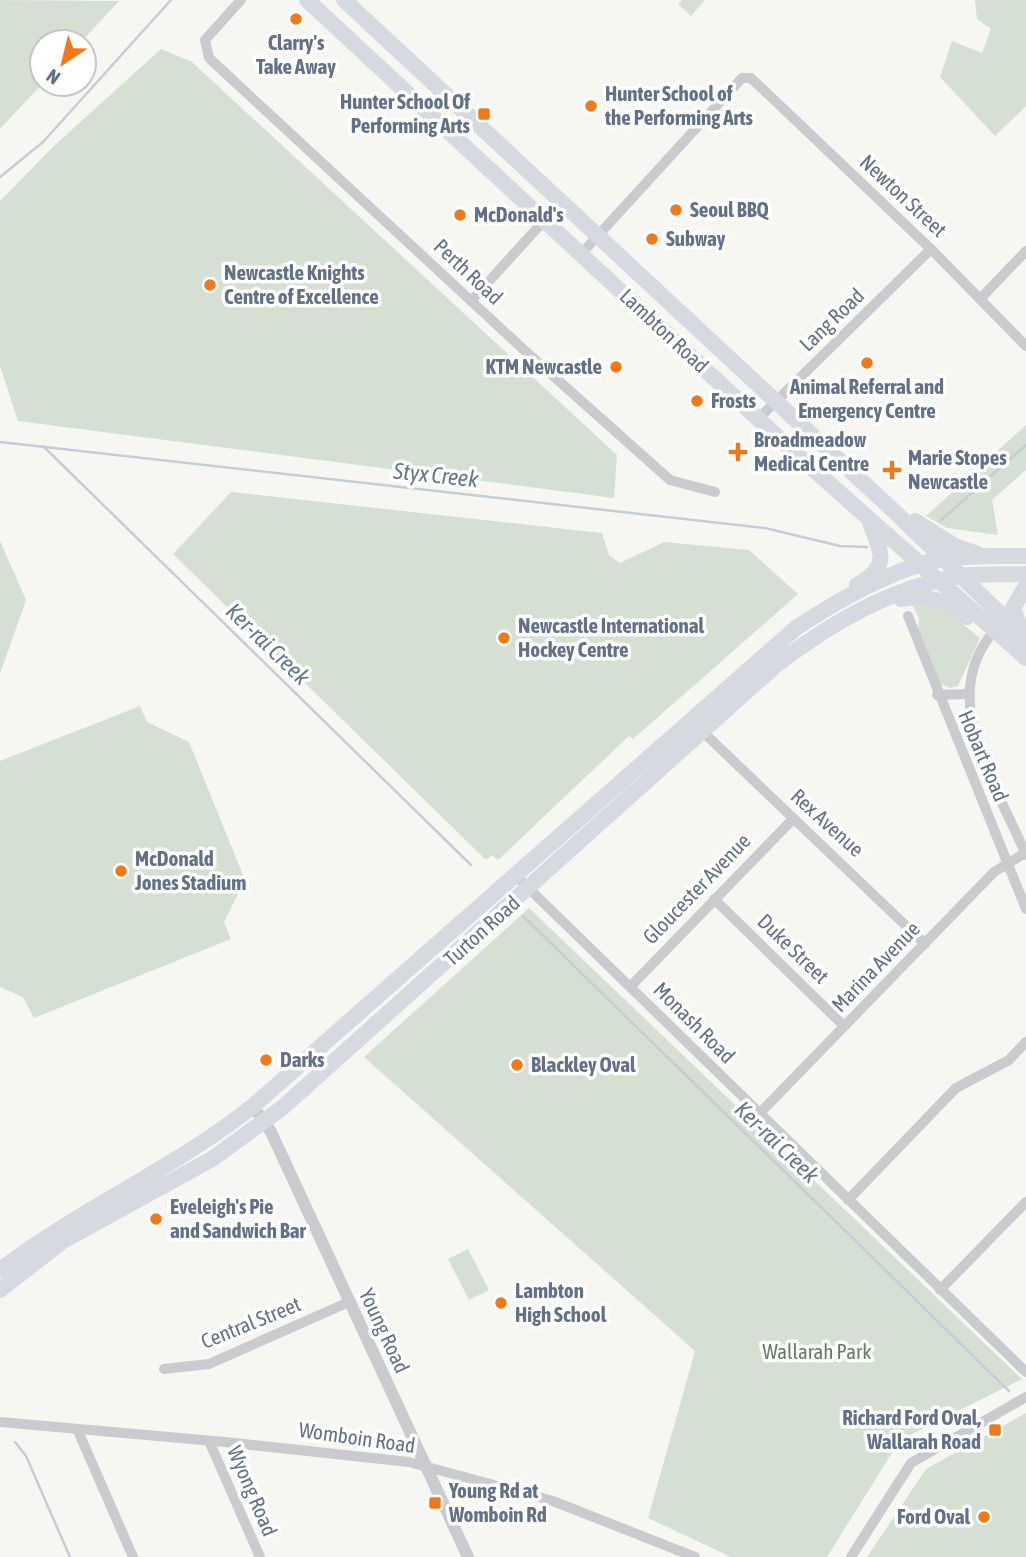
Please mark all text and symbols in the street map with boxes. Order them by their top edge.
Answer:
marker: Clarry's Take Away [288,11,304,27]
north arrow [28,28,98,98]
place label: Clarry's Take Away [256,30,336,78]
text: N [42,65,64,89]
place label: Hunter School of the Performing Arts [604,81,753,129]
place label: Hunter School Of Performing Arts [340,89,471,137]
marker: Hunter School of the Performing Arts [583,98,599,114]
marker: Hunter School Of Performing Arts [476,106,492,122]
street label: Newton Street [856,149,952,241]
place label: Seoul BBQ [690,197,770,221]
place label: McDonald's [474,202,564,226]
marker: Seoul BBQ [668,202,684,218]
marker: McDonald's [452,207,468,223]
place label: Subway [666,226,726,250]
marker: Subway [644,231,660,247]
street label: Perth Road [429,234,508,309]
place label: Newcastle Knights Centre of Excellence [224,260,379,308]
marker: Newcastle Knights Centre of Excellence [202,277,218,293]
street label: Lambton Road [616,283,714,377]
street label: Lang Road [794,283,868,356]
place label: KTM Newcastle [486,354,602,378]
marker: Animal Referral and Emergency Centre [859,355,875,371]
marker: KTM Newcastle [608,359,624,375]
place label: Animal Referral and Emergency Centre [789,374,944,422]
place label: Frosts [711,388,757,412]
marker: Frosts [689,393,705,409]
place label: Broadmeadow Medical Centre [754,427,869,475]
marker: Broadmeadow Medical Centre [728,442,748,462]
place label: Marie Stopes Newcastle [908,445,1007,493]
water label: Styx Creek [391,458,481,492]
marker: Marie Stopes Newcastle [882,460,902,480]
water label: Ker-rai Creek [221,598,316,691]
place label: Newcastle International Hockey Centre [518,613,705,661]
marker: Newcastle International Hockey Centre [496,630,512,646]
street label: Hobart Road [954,706,1014,805]
street label: Rex Avenue [786,783,869,861]
street label: Gloucester Avenue [638,828,755,948]
place label: McDonald Jones Stadium [134,846,246,894]
marker: McDonald Jones Stadium [113,863,129,879]
street label: Turton Road [439,890,524,970]
street label: Duke Street [753,909,834,988]
street label: Marina Avenue [826,916,924,1016]
street label: Monash Road [649,977,740,1068]
place label: Darks [280,1047,325,1071]
marker: Darks [258,1052,274,1068]
place label: Blackley Oval [531,1052,636,1076]
marker: Blackley Oval [509,1057,525,1073]
water label: Ker-rai Creek [730,1096,825,1189]
place label: Eveleigh's Pie and Sandwich Bar [170,1194,306,1242]
marker: Eveleigh's Pie and Sandwich Bar [148,1211,164,1227]
place label: Lambton High School [515,1278,607,1326]
street label: Young Road [355,1285,415,1377]
street label: Central Street [197,1291,304,1353]
marker: Lambton High School [493,1295,509,1311]
park label: Wallarah Park [763,1339,871,1363]
place label: Richard Ford Oval, Wallarah Road [842,1405,981,1453]
street label: Womboin Road [297,1417,417,1457]
marker: Richard Ford Oval, Wallarah Road [987,1422,1003,1438]
street label: Wyong Road [223,1442,283,1539]
place label: Young Rd at Womboin Rd [448,1478,547,1526]
marker: Young Rd at Womboin Rd [427,1495,443,1511]
place label: Ford Oval [897,1504,970,1528]
marker: Ford Oval [976,1509,992,1525]

